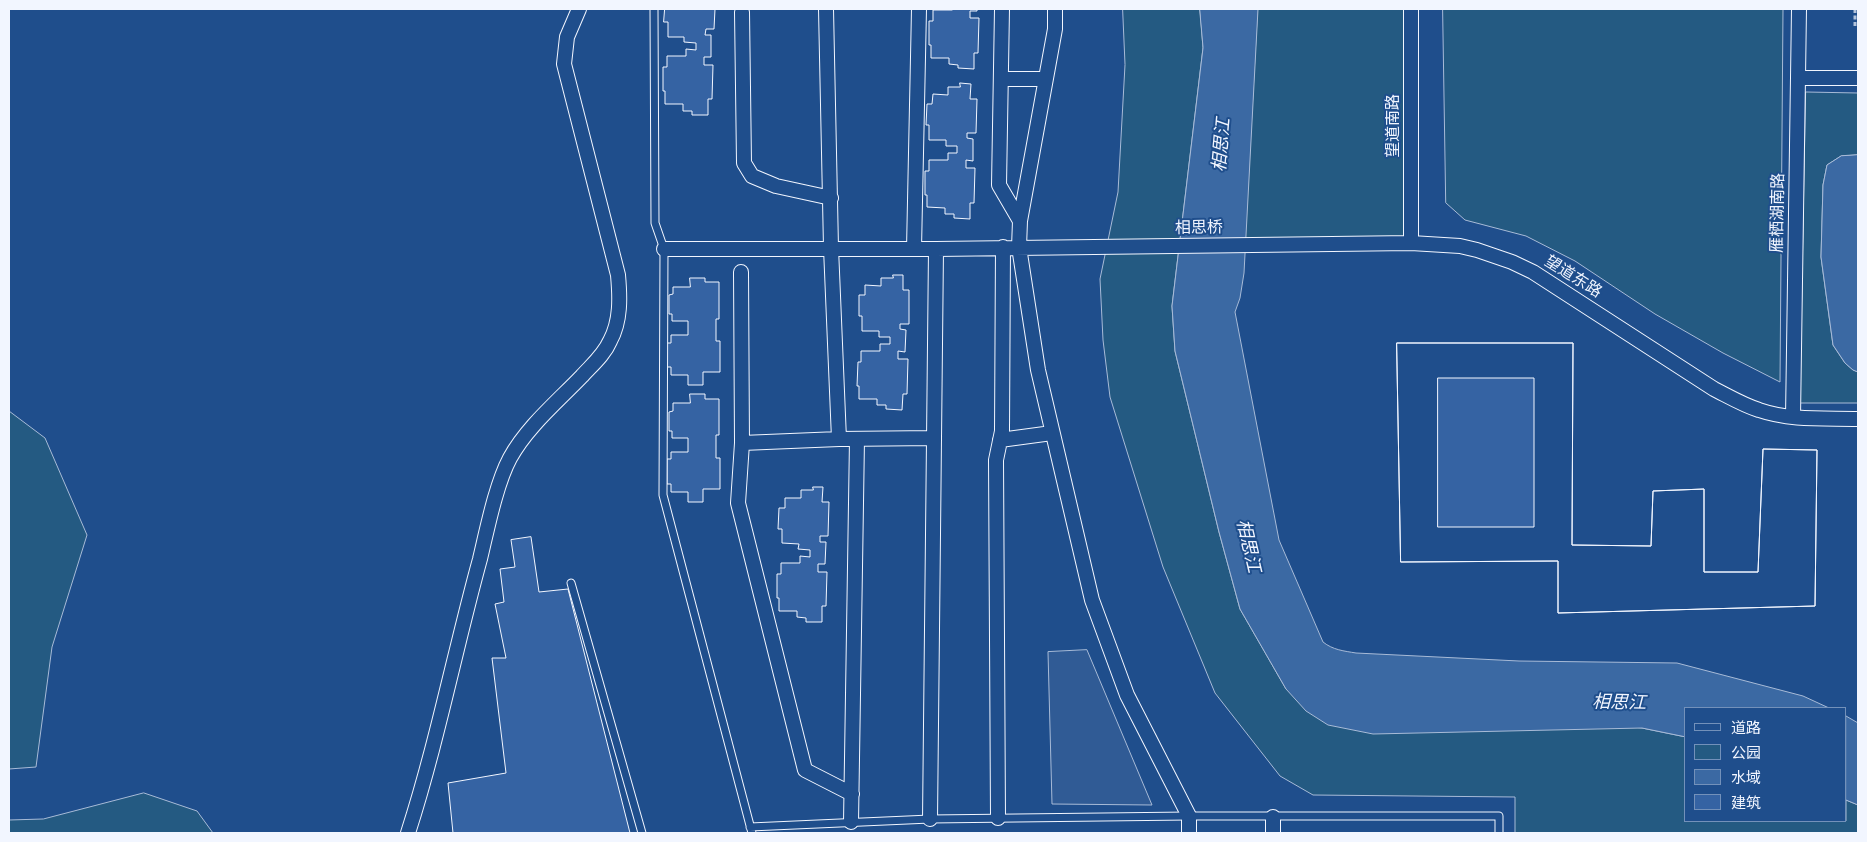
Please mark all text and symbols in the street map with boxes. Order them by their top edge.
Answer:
street label: 望道南路 [1383,94,1403,158]
water label: 相思江 [1209,117,1235,173]
street label: 雁栖湖南路 [1768,173,1788,253]
street label: 相思桥 [1175,218,1223,238]
street label: 望道东路 [1541,252,1605,302]
water label: 相思江 [1231,517,1265,575]
water label: 相思江 [1592,692,1646,714]
legend [1684,707,1847,822]
text: 道路 [1731,718,1761,737]
text: 公园 [1731,743,1761,762]
text: 水域 [1731,768,1761,787]
text: 建筑 [1731,793,1761,812]

